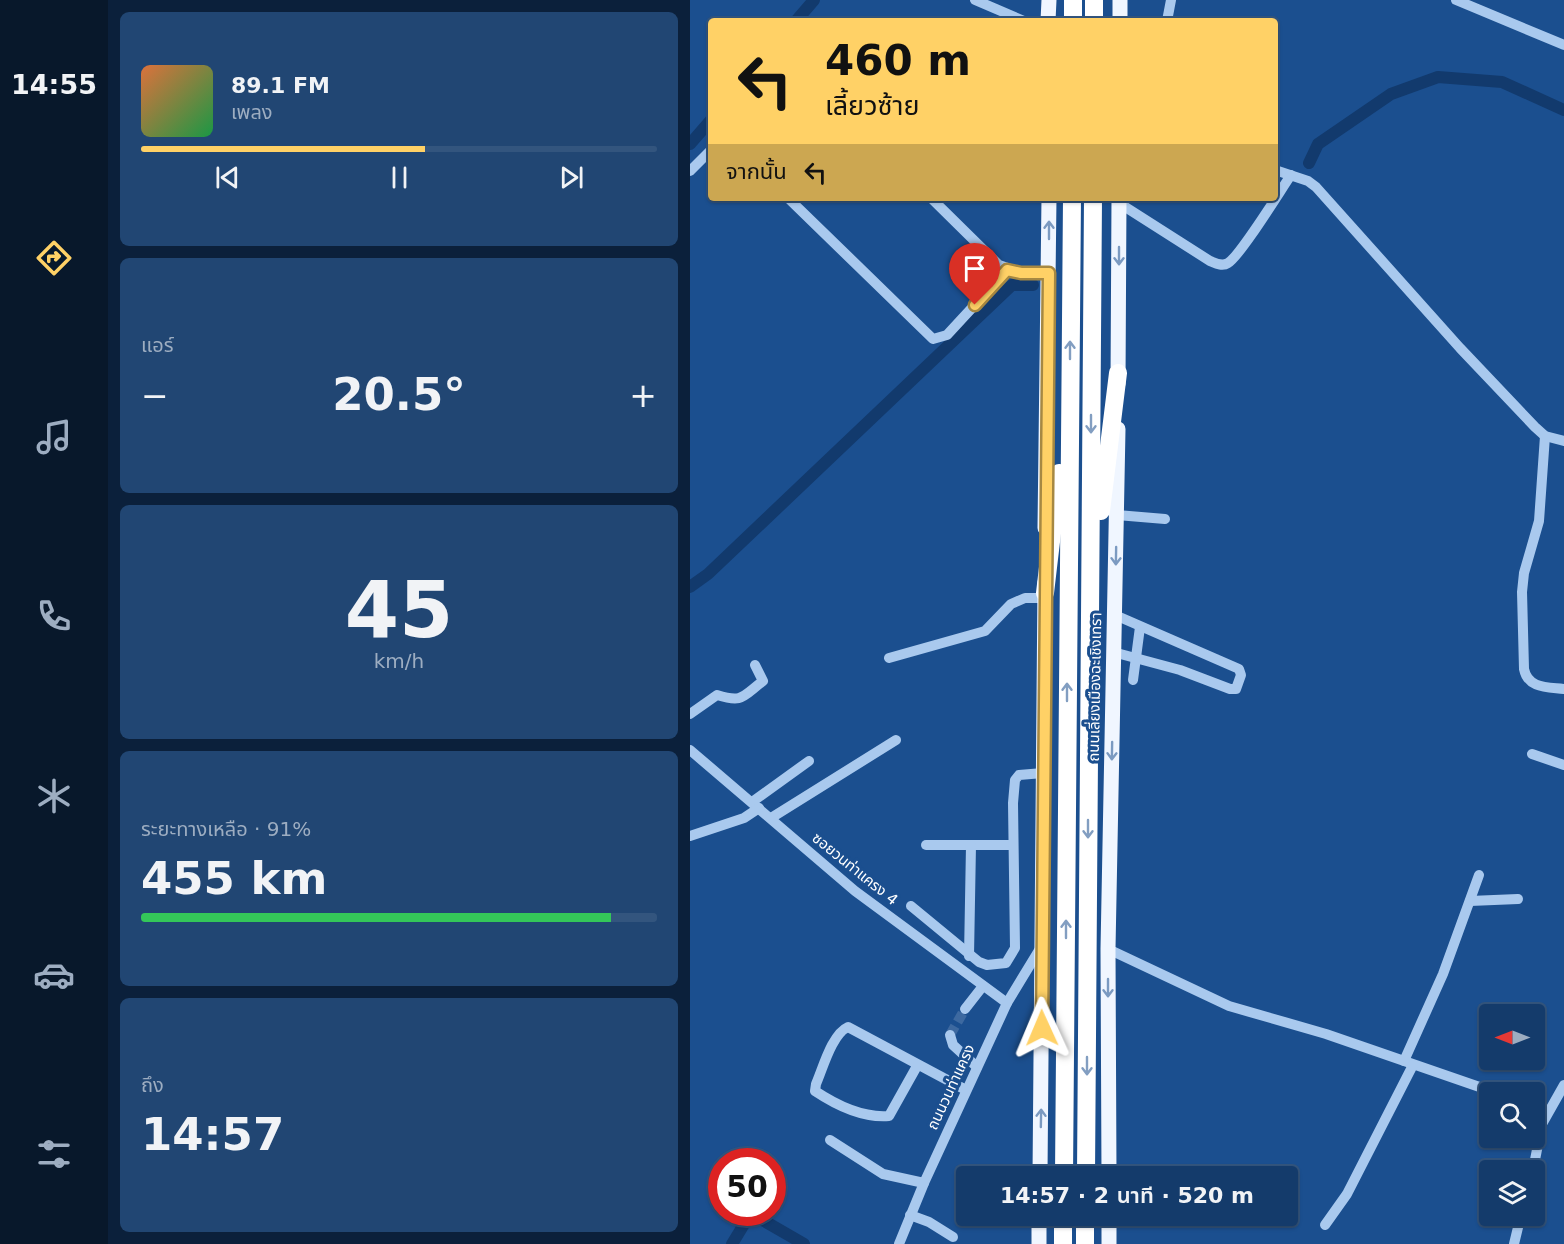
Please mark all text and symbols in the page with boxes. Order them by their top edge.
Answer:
text: 460 m [825,36,971,85]
icon: left [726,42,804,120]
text: 14:55 [11,69,97,100]
text: 89.1 FM [231,73,330,98]
text: เลี้ยวซ้าย [825,90,919,121]
text: เพลง [231,100,273,124]
icon: left [799,156,832,189]
text: จากนั้น [726,159,787,184]
icon: previous [211,161,244,194]
icon: pause [383,161,416,194]
icon: next [555,161,588,194]
one-way arrow [1043,220,1055,240]
icon: directions [33,237,75,279]
pin [949,243,1000,305]
one-way arrow [1113,246,1125,266]
icon: arrive [958,252,991,285]
text: แอร์ [141,333,173,357]
one-way arrow [1064,340,1076,360]
text: 20.5° [332,368,466,421]
text: − [141,376,169,415]
text: + [629,376,657,415]
one-way arrow [1085,414,1097,434]
icon: music [33,416,75,458]
one-way arrow [1111,546,1122,566]
text: 45 [345,565,453,655]
icon: phone [33,595,75,637]
street label: ถนนเลี่ยงเมืองฉะเชิงเทรา [1083,612,1105,762]
text: km/h [374,649,424,673]
one-way arrow [1062,682,1073,702]
one-way arrow [1106,741,1117,761]
icon: climate [33,775,75,817]
text: ระยะทางเหลือ · 91% [141,817,311,841]
one-way arrow [1082,819,1094,839]
street label: ซอยวนท่าแครง 4 [809,829,901,909]
text: 455 km [141,852,327,905]
one-way arrow [1060,919,1071,939]
icon: car [33,954,75,996]
one-way arrow [1102,978,1114,998]
position arrow [1010,996,1074,1060]
north arrow [1479,1004,1545,1070]
map controls [1479,1004,1545,1226]
street label: ถนนวนท่าแครง [923,1041,979,1133]
one-way arrow [1081,1056,1093,1076]
text: ถึง [141,1073,164,1097]
button: search [1479,1082,1545,1148]
text: 14:57 [141,1108,284,1161]
one-way arrow [1035,1108,1047,1128]
icon: filters [33,1133,75,1175]
speed limit sign: 50 [708,1148,786,1226]
button: layers [1479,1160,1545,1226]
text: 14:57 · 2 นาที · 520 m [1000,1183,1254,1208]

